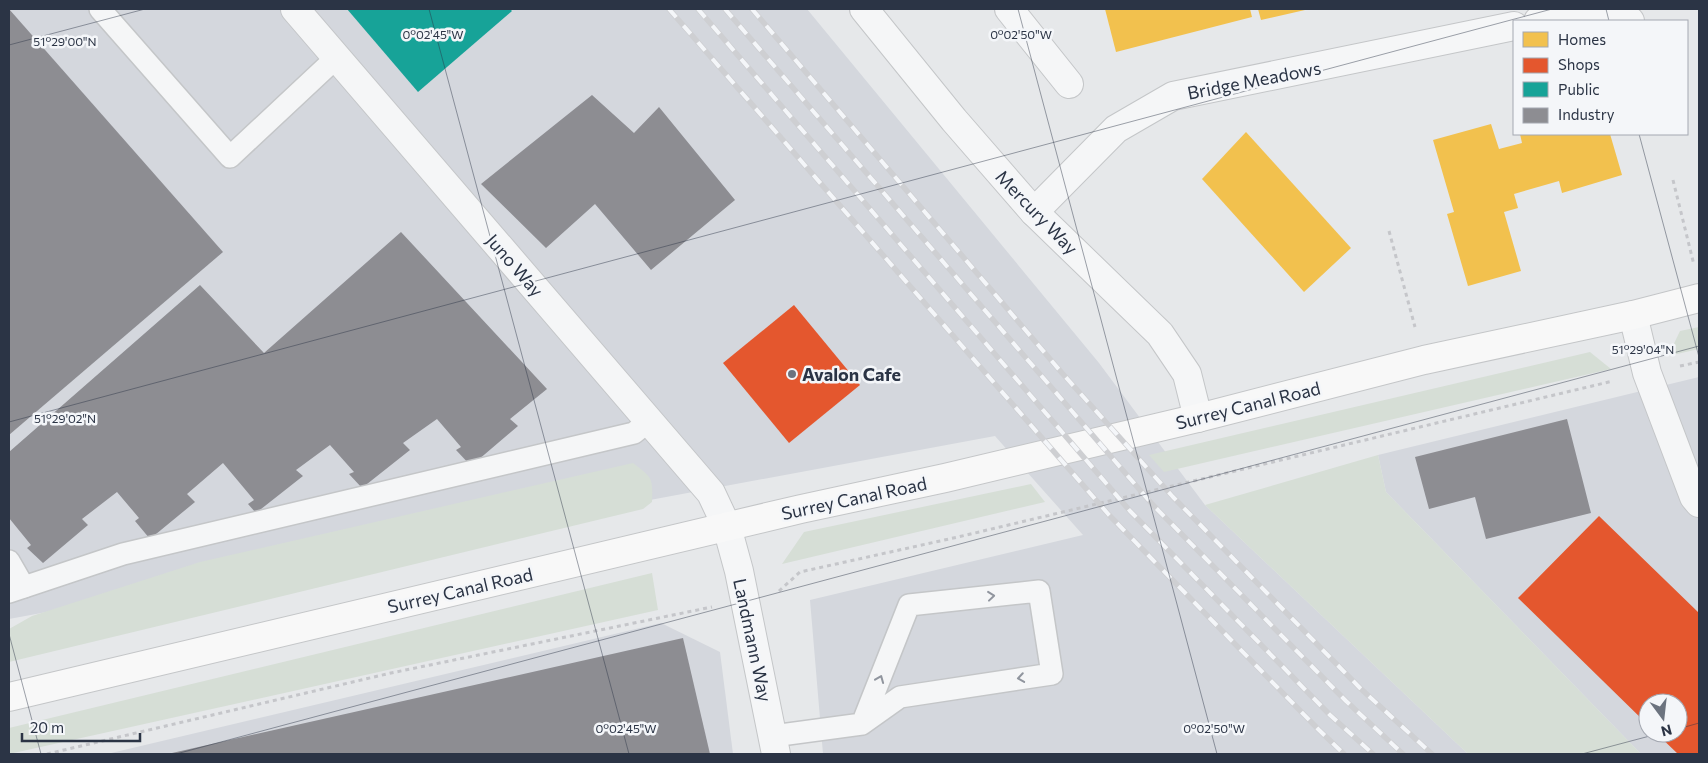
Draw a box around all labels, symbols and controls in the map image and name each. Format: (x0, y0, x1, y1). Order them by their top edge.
legend (1513, 20, 1688, 135)
text: 0°02'45"W (402, 27, 464, 41)
text: 0°02'50"W (990, 27, 1052, 41)
text: Homes (1558, 30, 1606, 48)
text: 51°29'00"N (33, 34, 97, 48)
text: Shops (1558, 55, 1600, 73)
street label: Bridge Meadows (1185, 56, 1323, 104)
text: Public (1558, 80, 1600, 98)
text: Industry (1558, 105, 1615, 123)
street label: Mercury Way (991, 165, 1083, 259)
street label: Juno Way (482, 229, 548, 301)
text: 51°29'04"N (1612, 342, 1674, 356)
place label: Avalon Cafe (802, 363, 901, 385)
marker: Avalon Cafe (786, 368, 798, 380)
street label: Surrey Canal Road (1173, 376, 1323, 434)
text: 51°29'02"N (34, 411, 96, 425)
street label: Surrey Canal Road (779, 472, 929, 524)
street label: Surrey Canal Road (385, 563, 535, 617)
street label: Landmann Way (729, 576, 777, 704)
one-way arrow (988, 591, 996, 602)
one-way arrow (1017, 673, 1025, 683)
one-way arrow (873, 675, 884, 684)
north arrow (1638, 693, 1688, 743)
scale bar (22, 710, 140, 742)
text: 20 m (30, 718, 64, 736)
text: 0°02'45"W (595, 721, 657, 735)
text: 0°02'50"W (1183, 721, 1245, 735)
text: N (1659, 721, 1674, 741)

